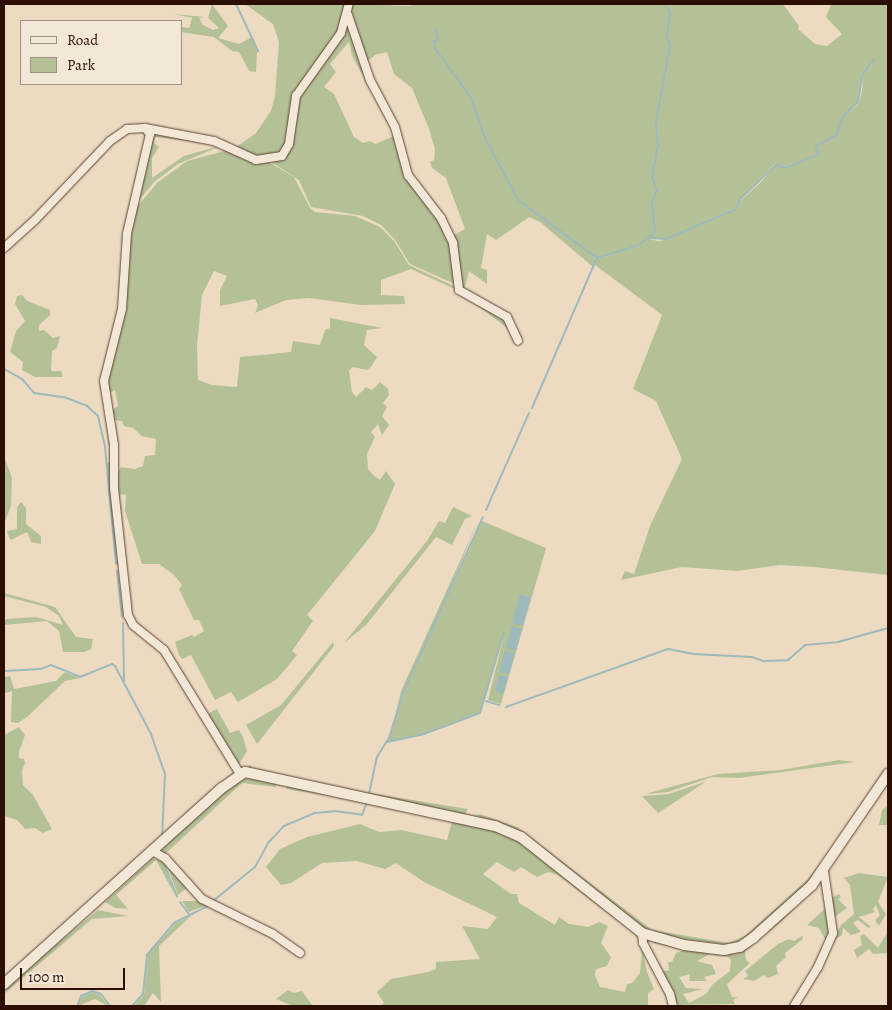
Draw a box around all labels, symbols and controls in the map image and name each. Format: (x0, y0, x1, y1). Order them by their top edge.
legend (20, 20, 182, 85)
text: Road (67, 30, 98, 50)
text: Park (67, 55, 95, 75)
scale bar (22, 958, 128, 990)
text: 100 m (28, 967, 65, 987)

